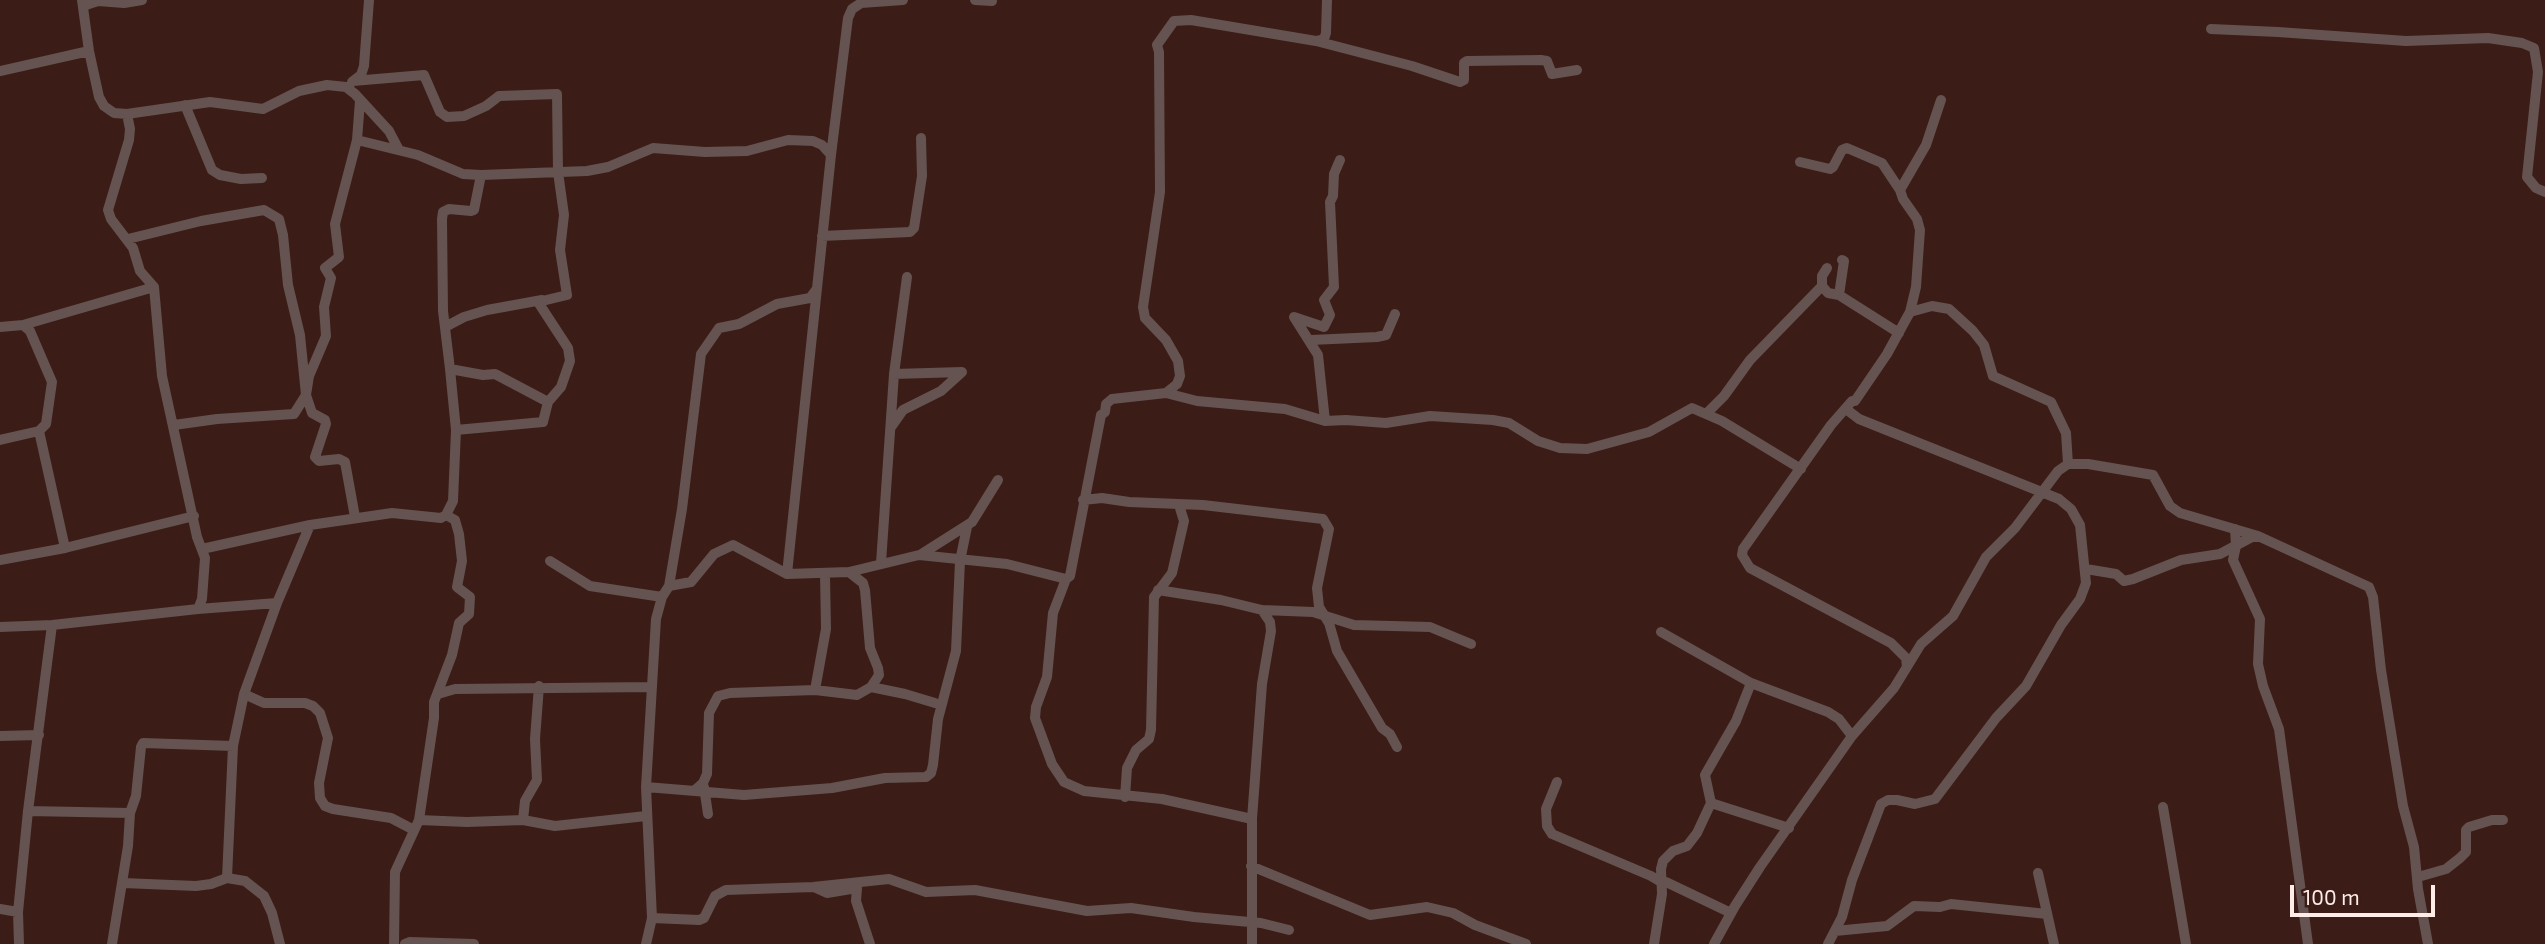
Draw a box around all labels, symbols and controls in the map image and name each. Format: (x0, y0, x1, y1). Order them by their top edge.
scale bar (2293, 870, 2438, 914)
text: 100 m (2303, 884, 2360, 909)

